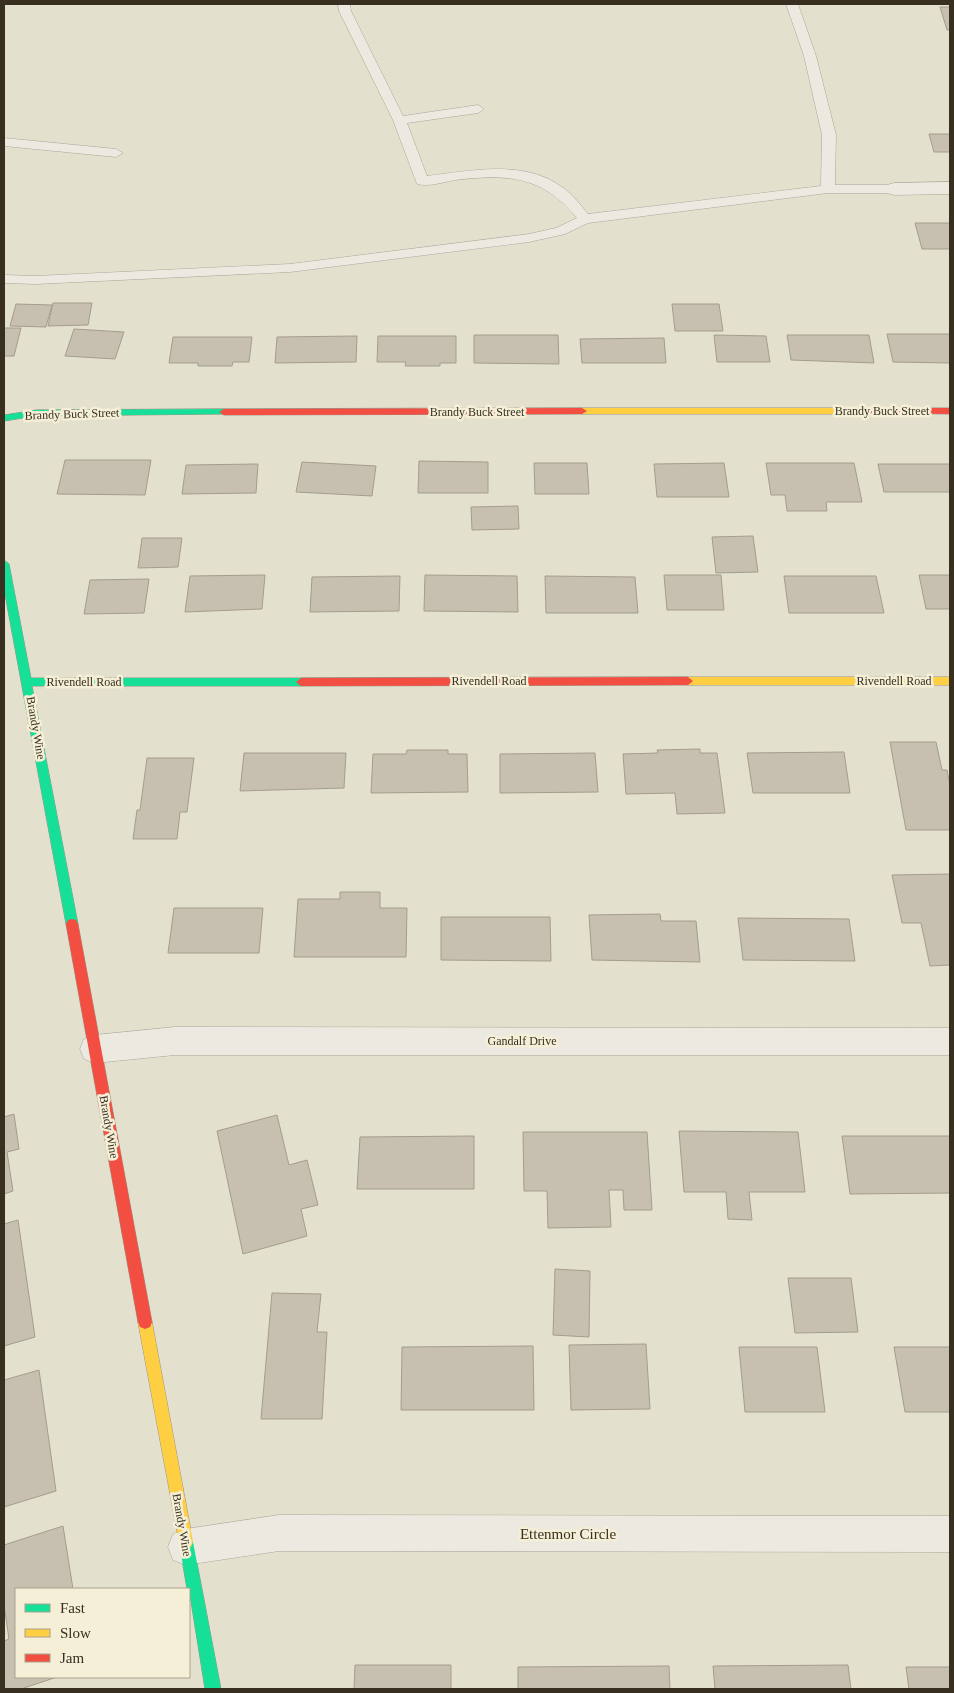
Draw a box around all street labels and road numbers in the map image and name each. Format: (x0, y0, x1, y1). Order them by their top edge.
street label: Brandy Buck Street (835, 404, 930, 418)
street label: Brandy Buck Street (24, 405, 120, 423)
street label: Brandy Buck Street (430, 405, 525, 419)
street label: Rivendell Road (452, 674, 527, 688)
street label: Rivendell Road (857, 674, 932, 688)
street label: Rivendell Road (47, 675, 122, 689)
street label: Brandy Wine (24, 695, 48, 761)
street label: Gandalf Drive (488, 1034, 556, 1048)
street label: Brandy Wine (97, 1094, 121, 1160)
street label: Brandy Wine (170, 1492, 194, 1558)
street label: Ettenmor Circle (520, 1526, 616, 1542)

